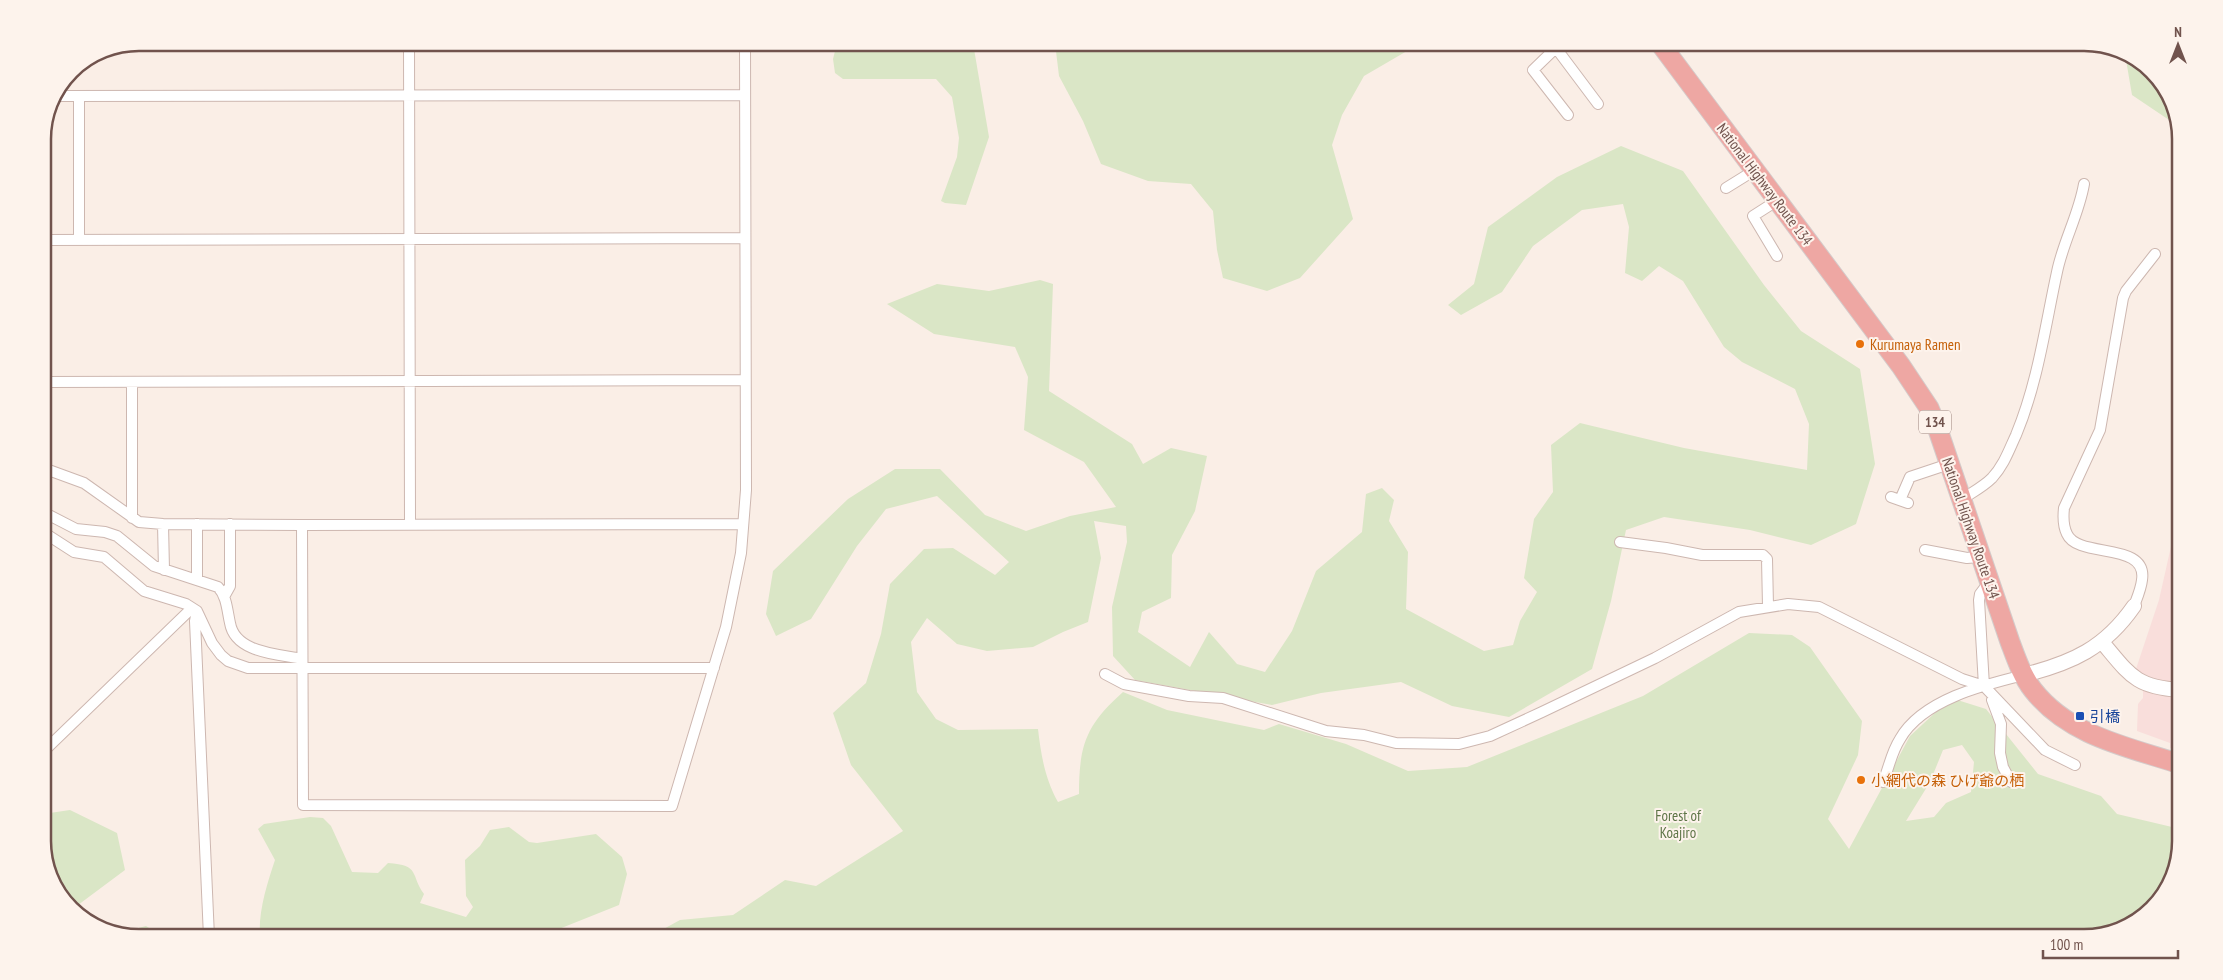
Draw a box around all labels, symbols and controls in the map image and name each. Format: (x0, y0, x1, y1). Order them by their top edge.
north arrow (2153, 20, 2203, 70)
text: N (2174, 23, 2182, 41)
street label: National Highway Route 134 (1713, 119, 1817, 249)
place label: Kurumaya Ramen (1870, 335, 1961, 354)
marker: Kurumaya Ramen (1854, 338, 1866, 350)
road number: 134 (1919, 411, 1951, 434)
street label: National Highway Route 134 (1938, 455, 2004, 601)
place label: 引橋 (2090, 707, 2120, 726)
marker: 引橋 (2074, 710, 2086, 722)
place label: 小網代の森 ひげ爺の栖 (1871, 771, 2024, 790)
marker: 小網代の森 ひげ爺の栖 (1855, 774, 1867, 786)
park label: Forest of Koajiro (1655, 806, 1702, 842)
scale bar (2043, 928, 2178, 960)
text: 100 m (2050, 935, 2083, 954)

